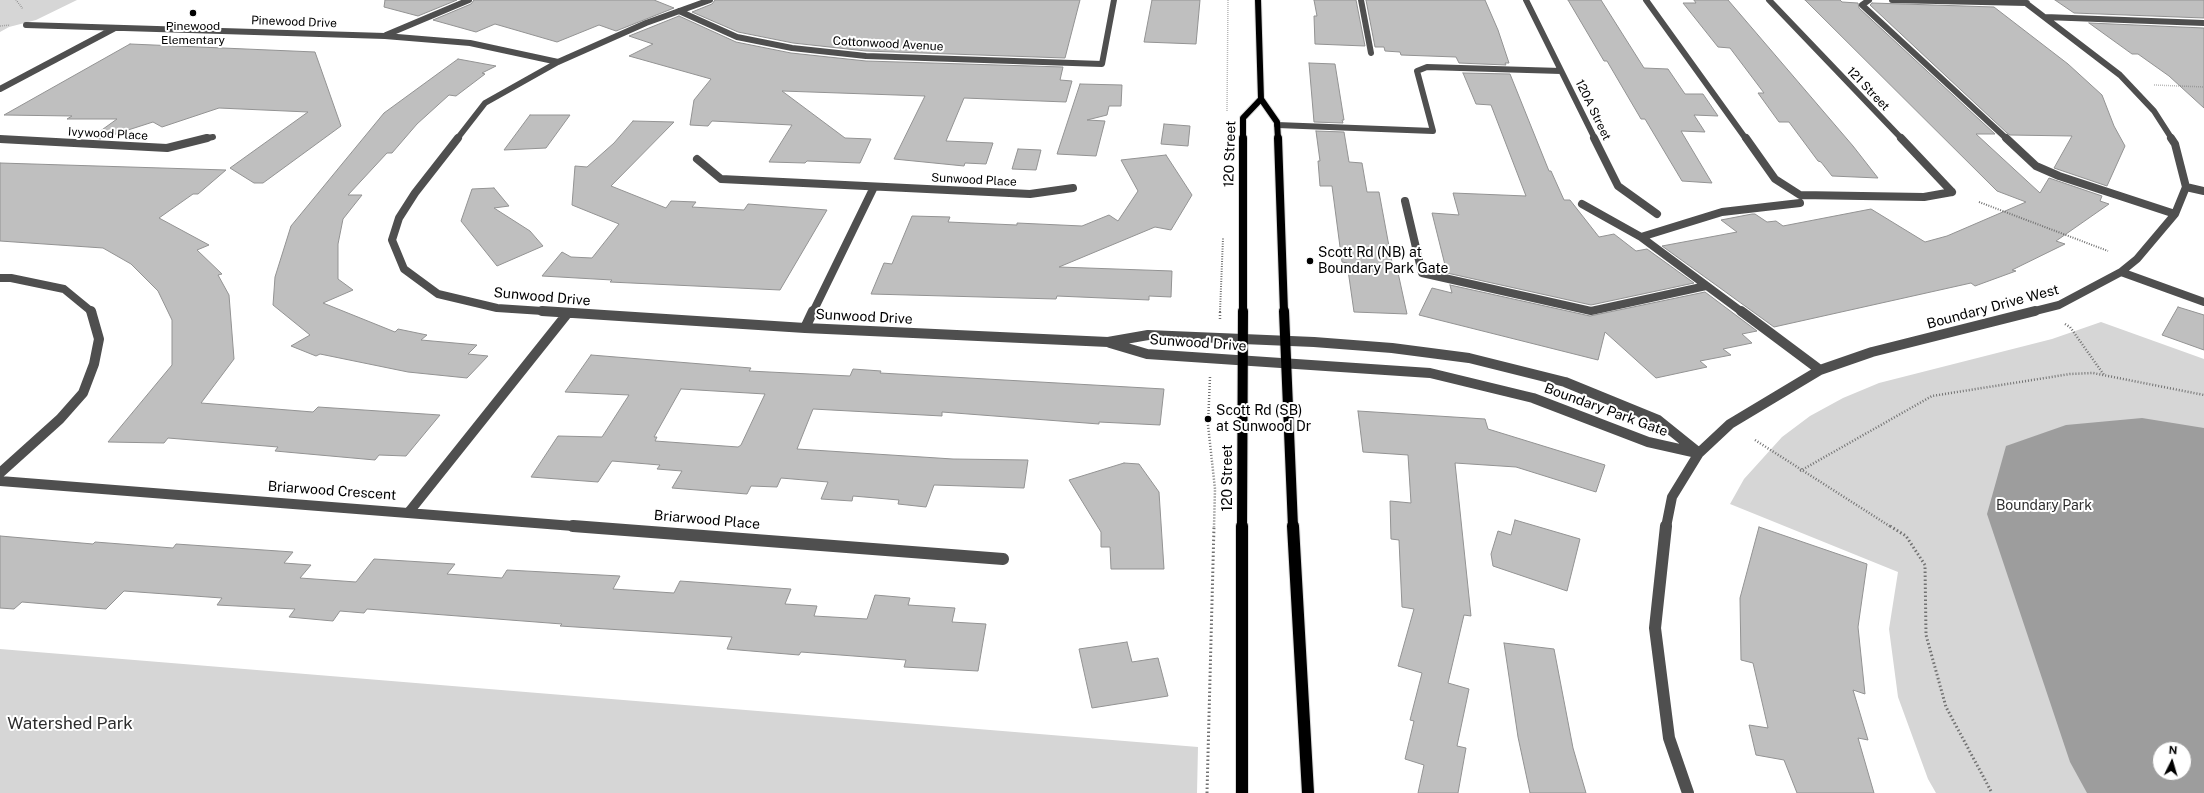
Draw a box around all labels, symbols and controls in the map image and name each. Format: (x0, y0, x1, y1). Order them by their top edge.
marker: Pinewood Elementary (188, 8, 198, 18)
street label: Pinewood Drive (251, 13, 337, 31)
place label: Pinewood Elementary (161, 19, 225, 47)
street label: Cottonwood Avenue (832, 34, 944, 54)
street label: 121 Street (1844, 64, 1892, 114)
street label: 120A Street (1572, 77, 1614, 143)
street label: 120 Street (1220, 120, 1240, 188)
street label: Ivywood Place (68, 125, 148, 143)
street label: Sunwood Place (931, 171, 1017, 189)
place label: Scott Rd (NB) at Boundary Park Gate (1318, 245, 1448, 278)
marker: Scott Rd (NB) at Boundary Park Gate (1305, 256, 1315, 266)
street label: Boundary Drive West (1925, 281, 2061, 333)
street label: Sunwood Drive (493, 284, 591, 310)
street label: Sunwood Drive (815, 306, 913, 328)
street label: Sunwood Drive (1149, 331, 1247, 355)
street label: Boundary Park Gate (1542, 380, 1670, 440)
place label: Scott Rd (SB) at Sunwood Dr (1216, 403, 1311, 436)
marker: Scott Rd (SB) at Sunwood Dr (1203, 414, 1213, 424)
street label: 120 Street (1220, 445, 1236, 511)
street label: Briarwood Crescent (267, 478, 397, 504)
park label: Boundary Park (1996, 498, 2092, 514)
street label: Briarwood Place (653, 507, 761, 533)
park label: Watershed Park (7, 714, 133, 734)
north arrow (2152, 741, 2192, 781)
text: N (2168, 744, 2178, 756)

